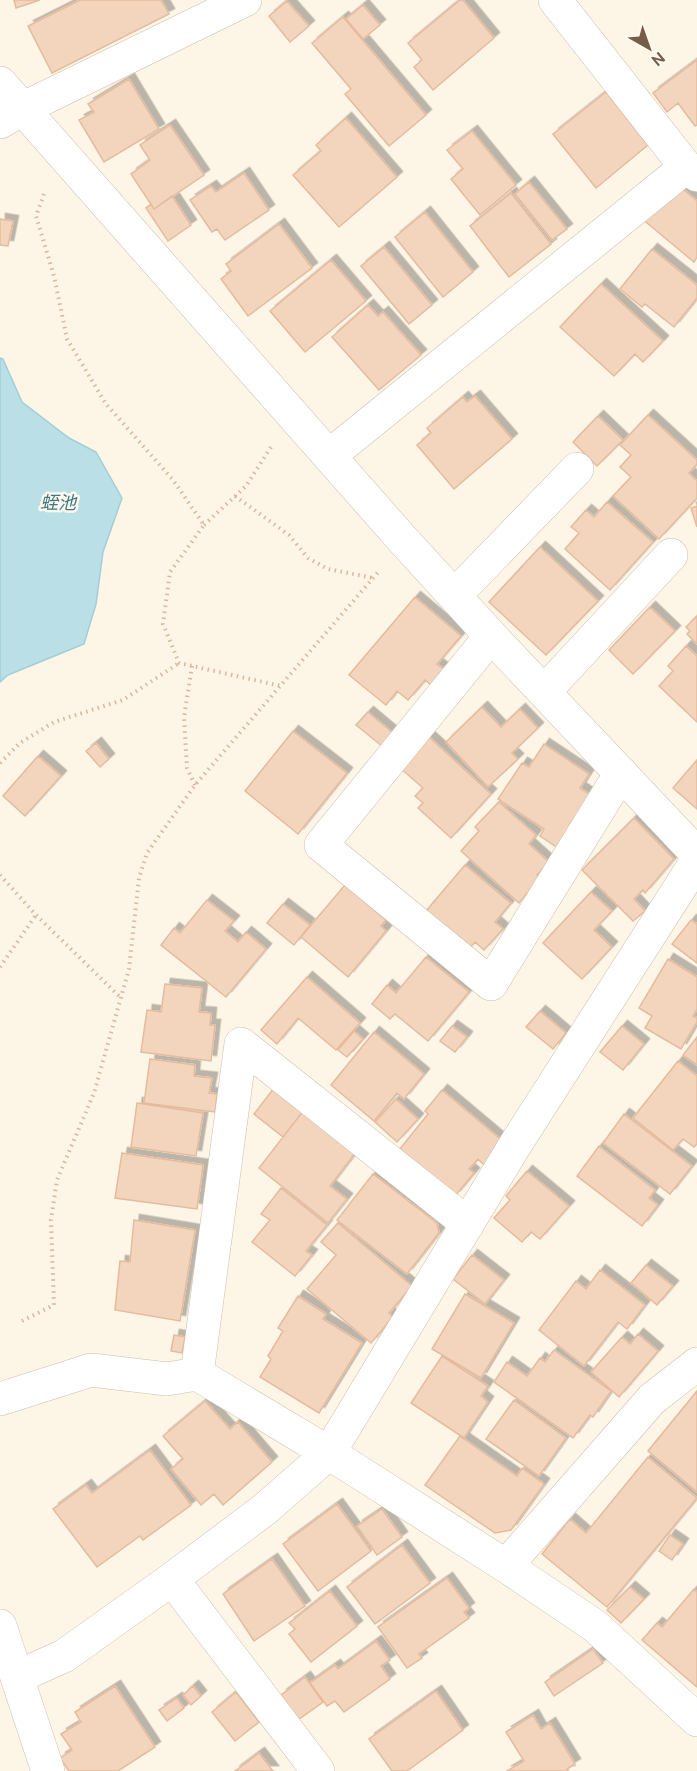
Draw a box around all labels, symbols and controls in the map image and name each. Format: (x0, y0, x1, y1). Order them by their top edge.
north arrow (619, 18, 679, 78)
text: N (648, 49, 669, 70)
water label: 蛭池 (40, 492, 78, 512)

